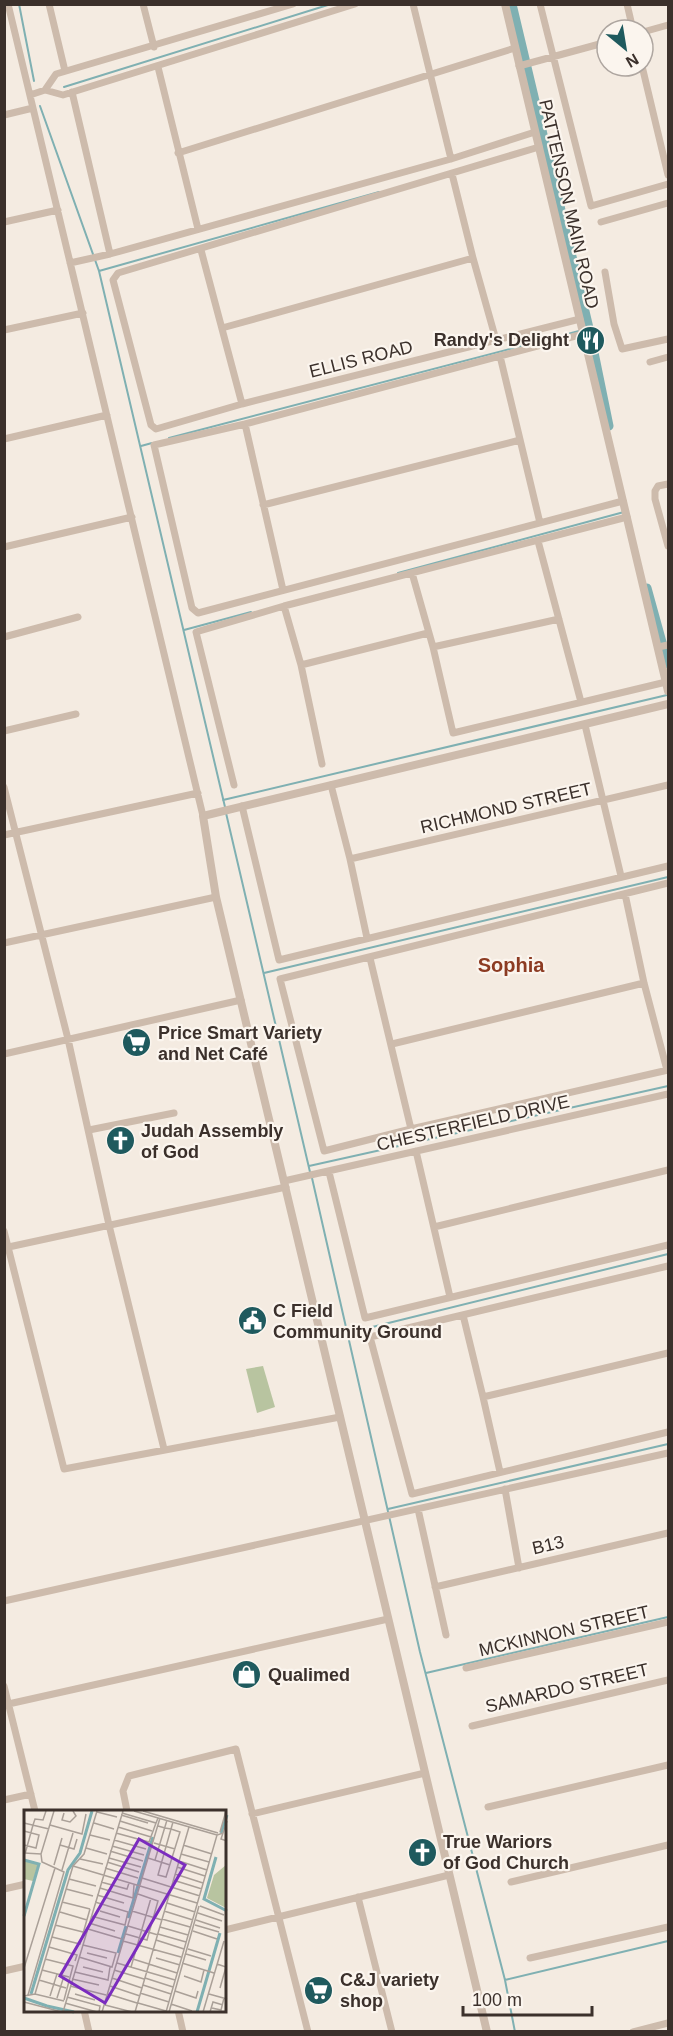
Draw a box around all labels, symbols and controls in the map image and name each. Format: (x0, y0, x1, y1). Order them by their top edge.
north arrow (595, 18, 655, 78)
text: N (623, 50, 642, 71)
street label: PATTENSON MAIN ROAD (535, 97, 603, 311)
restaurant icon: Randy's Delight (574, 324, 606, 356)
place label: Randy's Delight (434, 330, 569, 350)
street label: ELLIS ROAD (307, 336, 415, 382)
street label: RICHMOND STREET (418, 779, 594, 837)
district label: Sophia (478, 954, 545, 976)
place label: Price Smart Variety and Net Café (158, 1023, 322, 1064)
supermarket icon: Price Smart Variety and Net Café (121, 1027, 153, 1059)
street label: CHESTERFIELD DRIVE (375, 1091, 571, 1155)
place label: Judah Assembly of God (141, 1121, 283, 1162)
church icon: Judah Assembly of God (104, 1125, 136, 1157)
place label: C Field Community Ground (273, 1301, 442, 1342)
public building icon: C Field Community Ground (236, 1305, 268, 1337)
street label: B13 (530, 1532, 566, 1558)
street label: MCKINNON STREET (477, 1602, 651, 1660)
shop icon: Qualimed (231, 1659, 263, 1691)
street label: SAMARDO STREET (483, 1659, 651, 1717)
place label: Qualimed (268, 1665, 350, 1685)
inset map (24, 1810, 226, 2012)
place label: True Wariors of God Church (443, 1832, 569, 1873)
church icon: True Wariors of God Church (406, 1836, 438, 1868)
place label: C&J variety shop (340, 1970, 439, 2011)
supermarket icon: C&J variety shop (303, 1974, 335, 2006)
scale bar (463, 1979, 592, 2017)
text: 100 m (472, 1990, 522, 2010)

